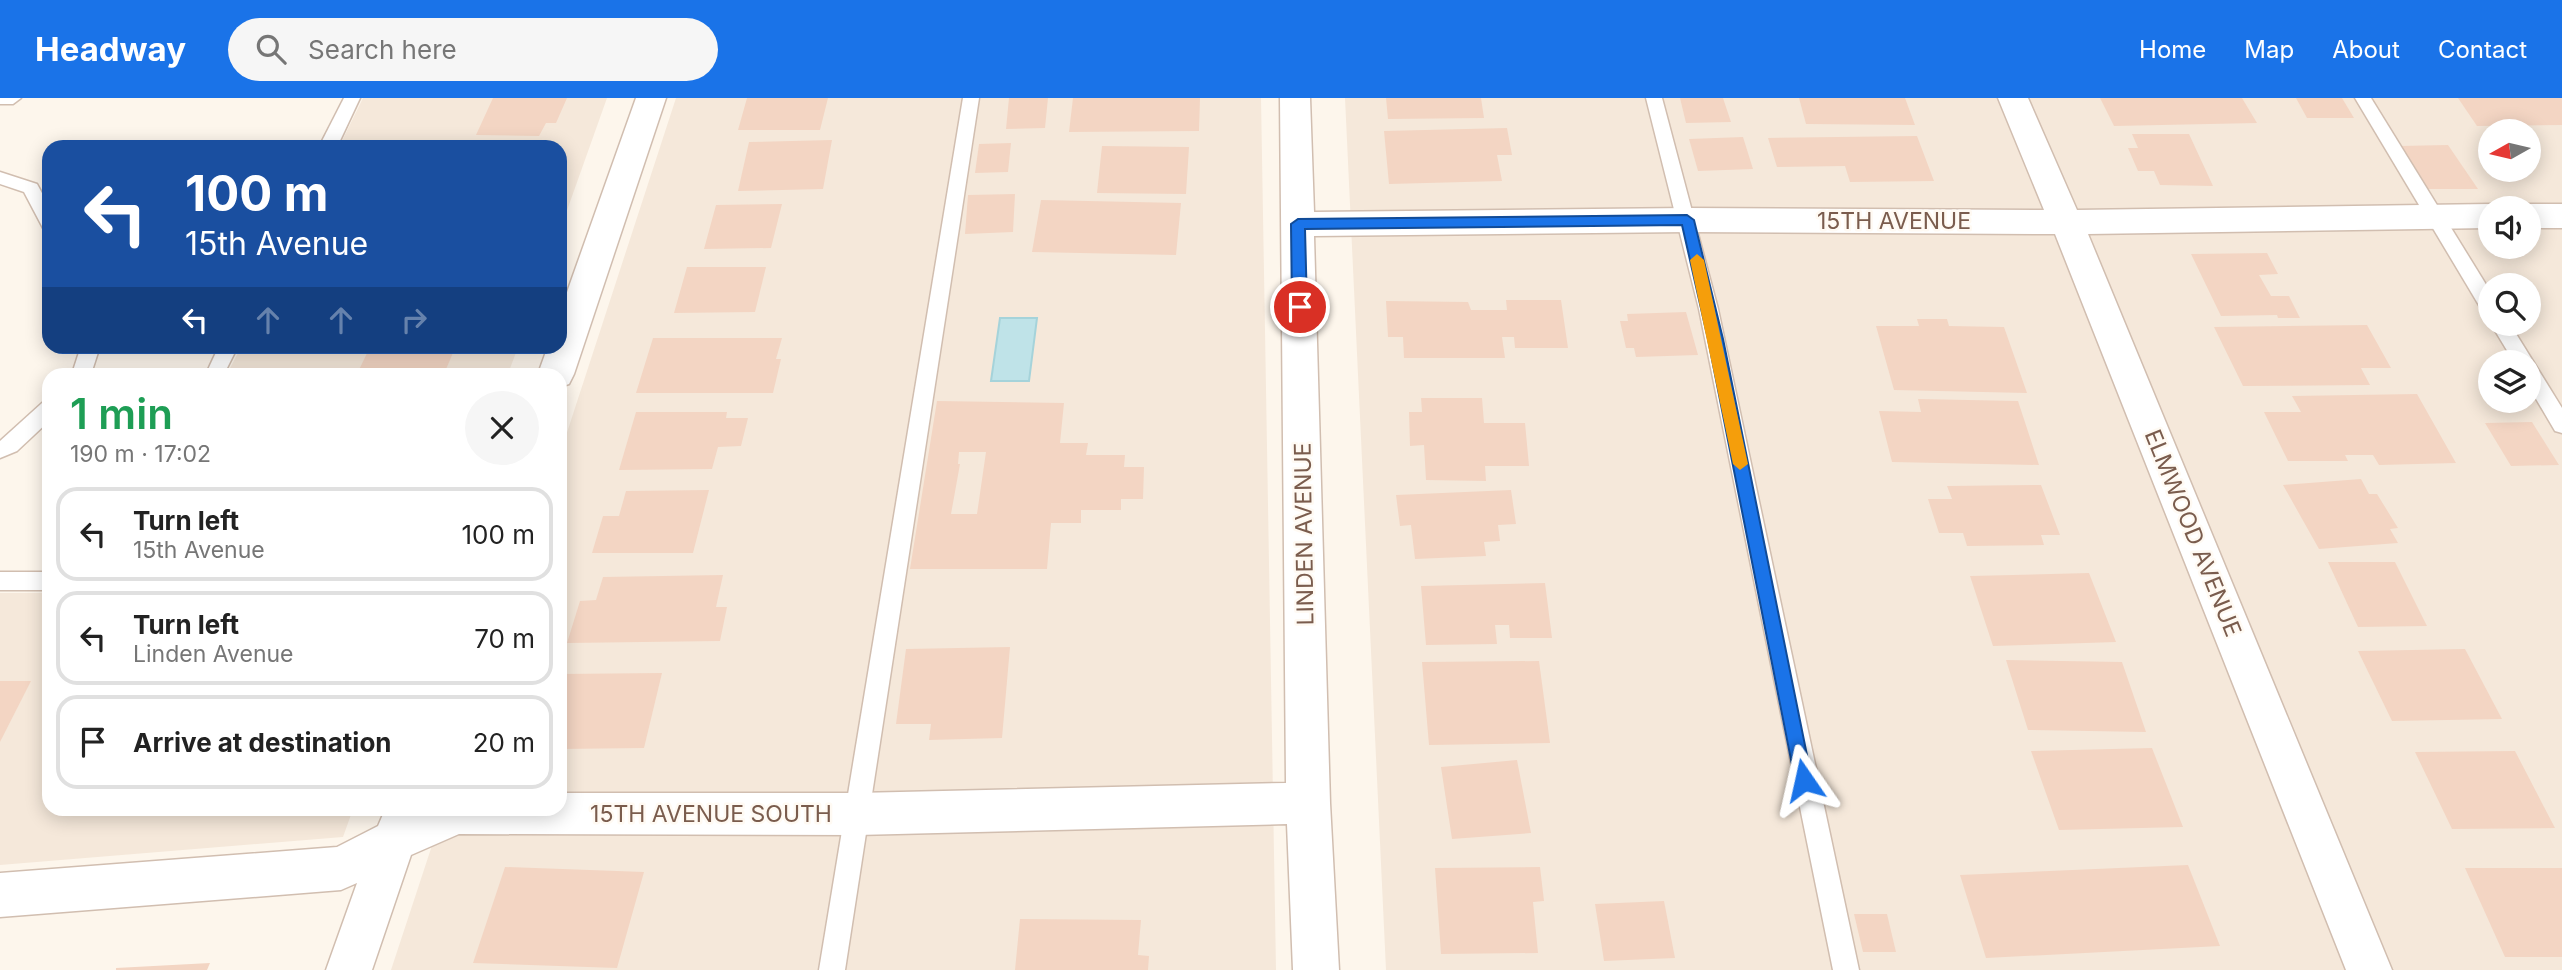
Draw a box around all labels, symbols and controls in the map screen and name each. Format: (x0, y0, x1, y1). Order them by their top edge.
search box (228, 18, 718, 81)
text: Headway (35, 29, 186, 69)
icon: search (252, 30, 290, 68)
text: Search here (308, 34, 457, 65)
text: Home (2139, 35, 2206, 64)
text: Map (2244, 35, 2294, 64)
text: About (2332, 35, 2400, 64)
text: Contact (2438, 35, 2527, 64)
north arrow (2478, 119, 2541, 182)
map controls (2478, 119, 2541, 413)
text: 100 m (185, 164, 329, 223)
icon: left (70, 168, 161, 259)
button: sound (2478, 196, 2541, 259)
street label: 15TH AVENUE (1817, 207, 1971, 235)
text: 15th Avenue (185, 224, 368, 263)
button: search (2478, 273, 2541, 336)
pin (1270, 277, 1330, 337)
icon: arrive (1281, 288, 1319, 326)
icon: left (176, 301, 214, 339)
icon: ahead (249, 301, 287, 339)
icon: ahead (322, 301, 360, 339)
icon: right (395, 301, 433, 339)
button: layers (2478, 350, 2541, 413)
text: 1 min (70, 388, 173, 439)
button: close (465, 391, 539, 465)
street label: ELMWOOD AVENUE (2139, 425, 2247, 641)
text: 190 m · 17:02 (70, 440, 211, 468)
street label: LINDEN AVENUE (1288, 442, 1320, 626)
text: Turn left (133, 505, 239, 536)
icon: left (74, 515, 112, 553)
text: 100 m (462, 519, 535, 550)
text: 15th Avenue (133, 536, 265, 564)
text: Turn left (133, 609, 239, 640)
icon: left (74, 619, 112, 657)
text: 70 m (474, 623, 535, 654)
text: Linden Avenue (133, 640, 294, 668)
icon: arrive (74, 723, 112, 761)
text: Arrive at destination (133, 727, 392, 758)
text: 20 m (473, 727, 535, 758)
position arrow (1767, 743, 1841, 817)
street label: 15TH AVENUE SOUTH (590, 800, 832, 828)

